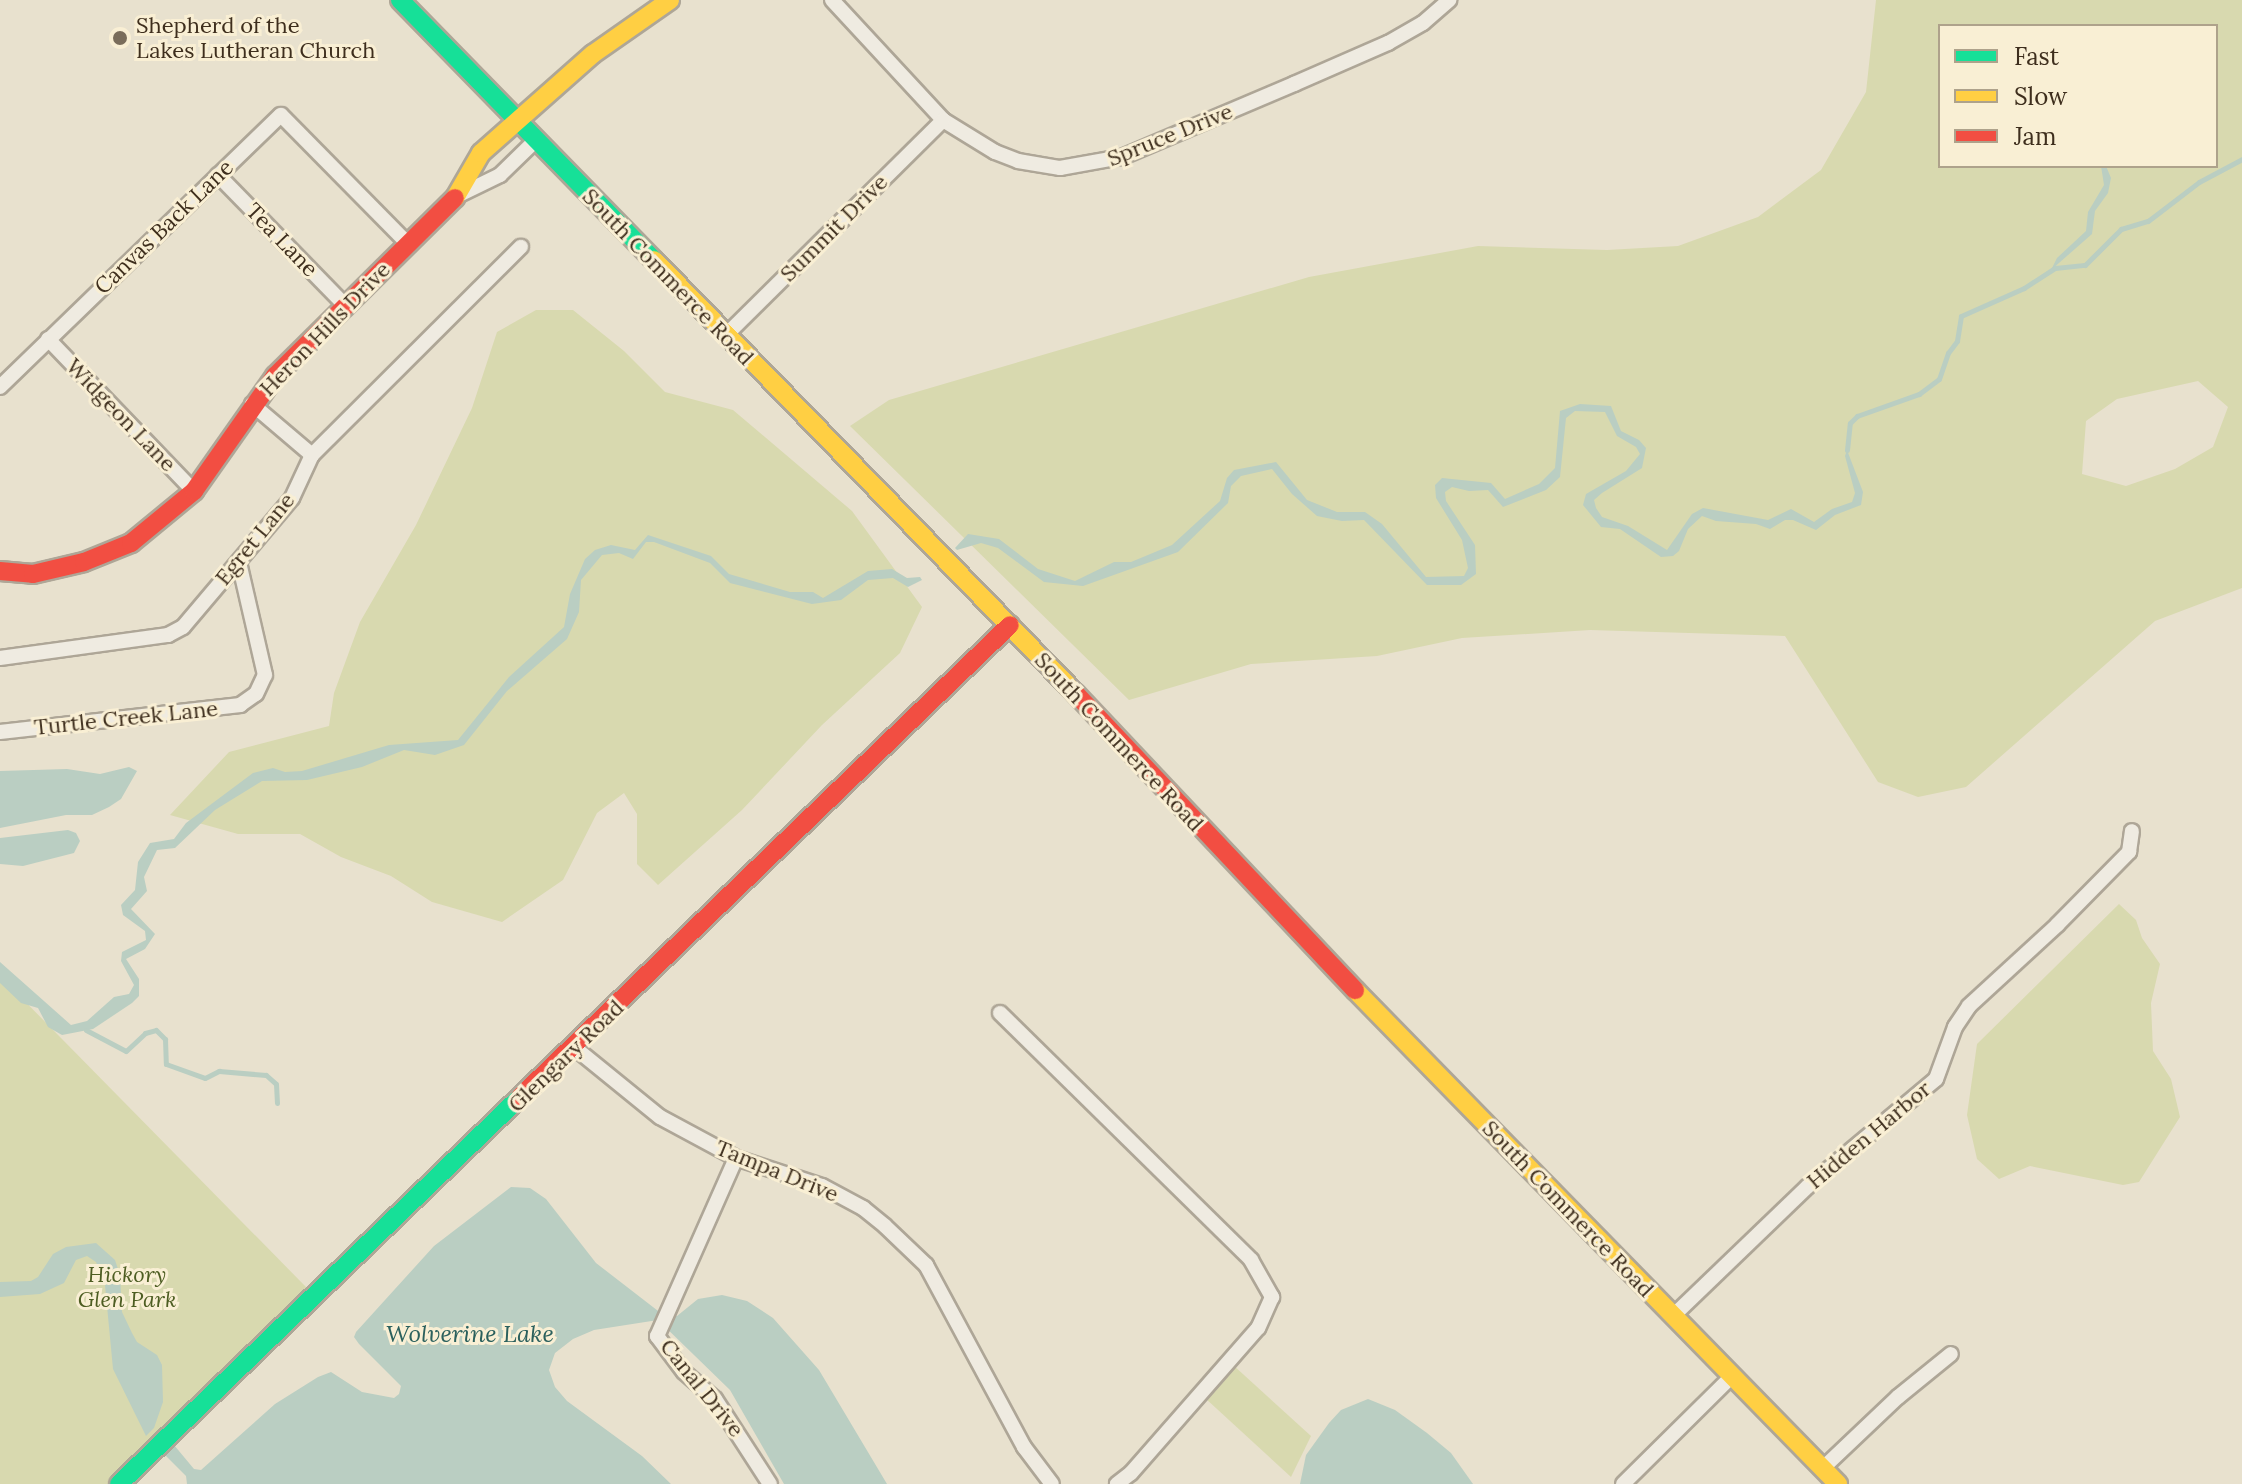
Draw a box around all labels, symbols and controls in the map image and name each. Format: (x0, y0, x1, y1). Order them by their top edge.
place label: Shepherd of the Lakes Lutheran Church (136, 12, 375, 64)
legend (1938, 24, 2218, 168)
marker: Shepherd of the Lakes Lutheran Church (111, 29, 129, 47)
text: Fast (2014, 41, 2059, 72)
text: Slow (2014, 81, 2067, 112)
street label: Spruce Drive (1104, 98, 1236, 172)
text: Jam (2014, 121, 2056, 152)
street label: Canvas Back Lane (89, 154, 239, 300)
street label: Summit Drive (775, 169, 893, 287)
street label: South Commerce Road (577, 183, 759, 371)
street label: Tea Lane (241, 198, 323, 282)
street label: Heron Hills Drive (254, 256, 396, 402)
street label: Widgeon Lane (61, 353, 181, 477)
street label: Egret Lane (210, 488, 300, 590)
street label: South Commerce Road (1029, 647, 1209, 837)
street label: Turtle Creek Lane (33, 695, 219, 741)
street label: Glengary Road (503, 994, 629, 1118)
street label: Hidden Harbor (1802, 1076, 1936, 1194)
street label: South Commerce Road (1477, 1115, 1659, 1303)
street label: Tampa Drive (712, 1134, 842, 1208)
park label: Hickory Glen Park (78, 1261, 176, 1312)
water label: Wolverine Lake (386, 1320, 554, 1348)
street label: Canal Drive (655, 1334, 749, 1442)

